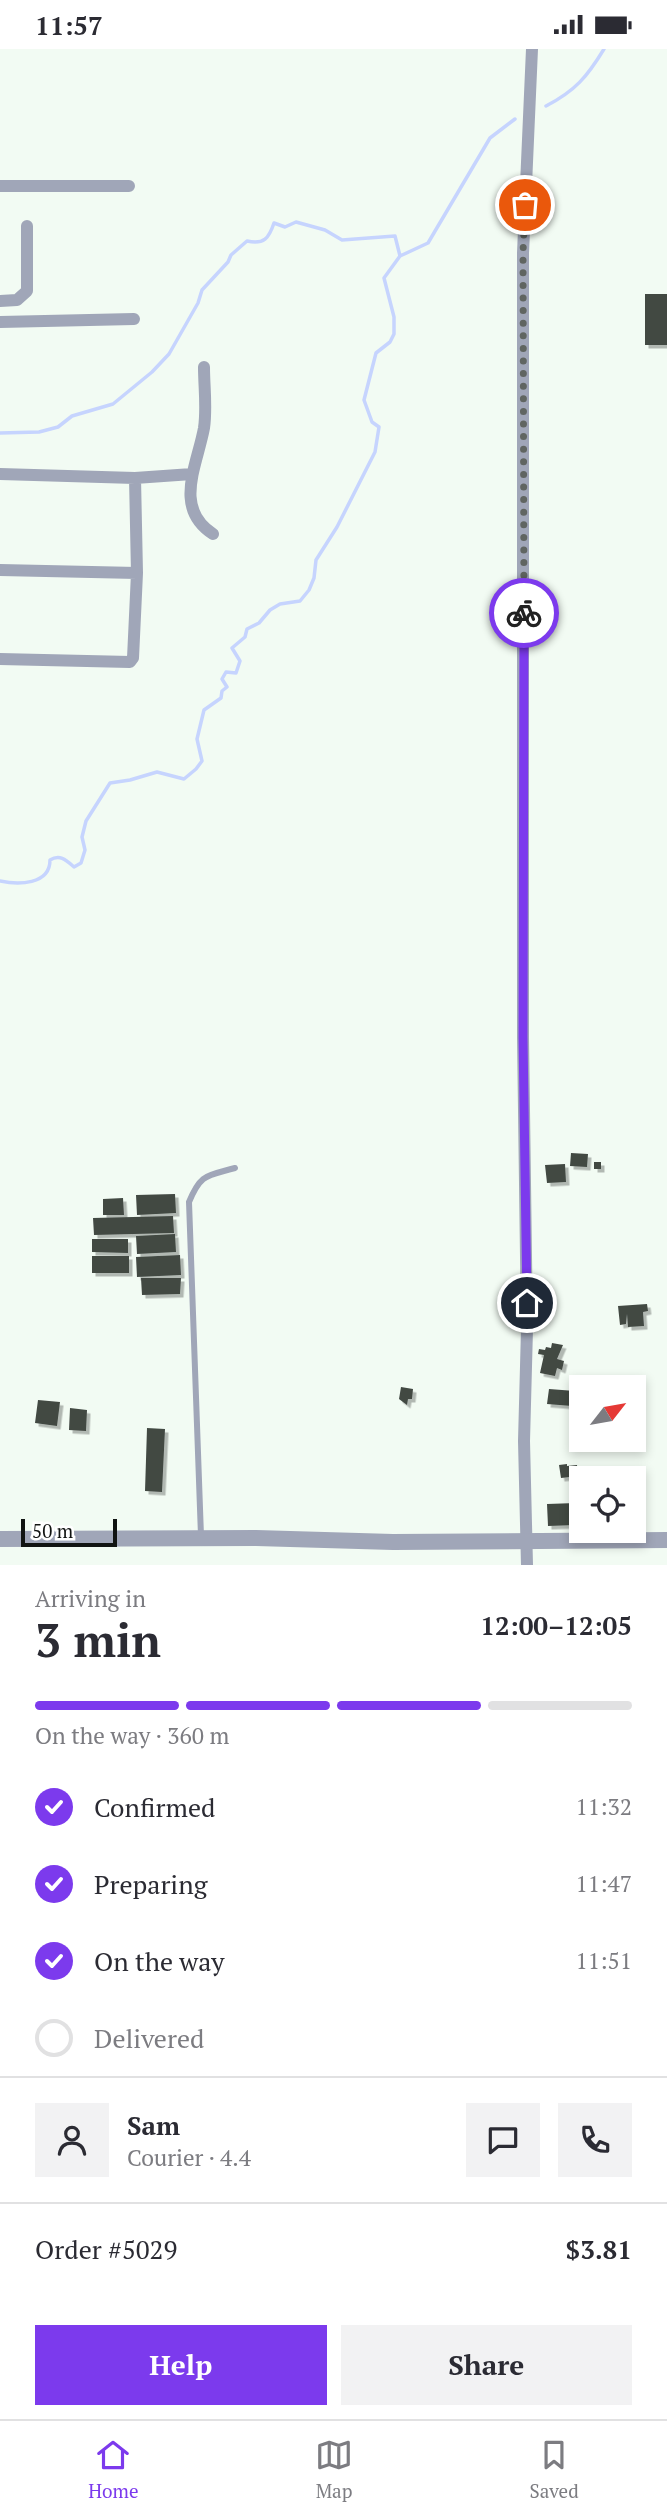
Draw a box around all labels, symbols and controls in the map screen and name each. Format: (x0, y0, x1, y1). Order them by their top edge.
text: 11:57 (35, 8, 103, 42)
pin (495, 175, 555, 235)
icon: bag (506, 186, 544, 224)
courier (489, 578, 559, 648)
icon: bike (505, 594, 543, 632)
pin (497, 1273, 557, 1333)
icon: home (508, 1284, 546, 1322)
north arrow (569, 1375, 646, 1453)
map controls (569, 1375, 646, 1543)
button: locate (569, 1466, 646, 1543)
scale bar (21, 1516, 117, 1548)
text: 50 m (32, 1518, 73, 1543)
text: Arriving in (35, 1583, 146, 1614)
text: 12:00–12:05 (480, 1608, 632, 1642)
text: 3 min (35, 1609, 161, 1670)
text: On the way · 360 m (35, 1720, 229, 1751)
icon: check (35, 1788, 73, 1826)
text: Confirmed (94, 1790, 215, 1824)
text: 11:32 (575, 1791, 632, 1822)
icon: check (35, 1865, 73, 1903)
text: Preparing (94, 1867, 207, 1901)
text: 11:47 (575, 1868, 632, 1899)
icon: check (35, 1942, 73, 1980)
text: On the way (94, 1944, 225, 1978)
text: 11:51 (575, 1945, 632, 1976)
text: Delivered (94, 2021, 204, 2055)
button: person (35, 2103, 109, 2177)
button: chat (466, 2103, 540, 2177)
button: phone (558, 2103, 632, 2177)
text: Sam (127, 2108, 180, 2142)
text: Courier · 4.4 (127, 2142, 251, 2173)
text: Order #5029 (35, 2232, 177, 2266)
text: $3.81 (566, 2232, 632, 2266)
button: Help (35, 2325, 327, 2405)
button: Share (341, 2325, 632, 2405)
tab: Home (88, 2436, 139, 2503)
tab: Map (315, 2436, 353, 2503)
tab: Saved (530, 2436, 579, 2503)

